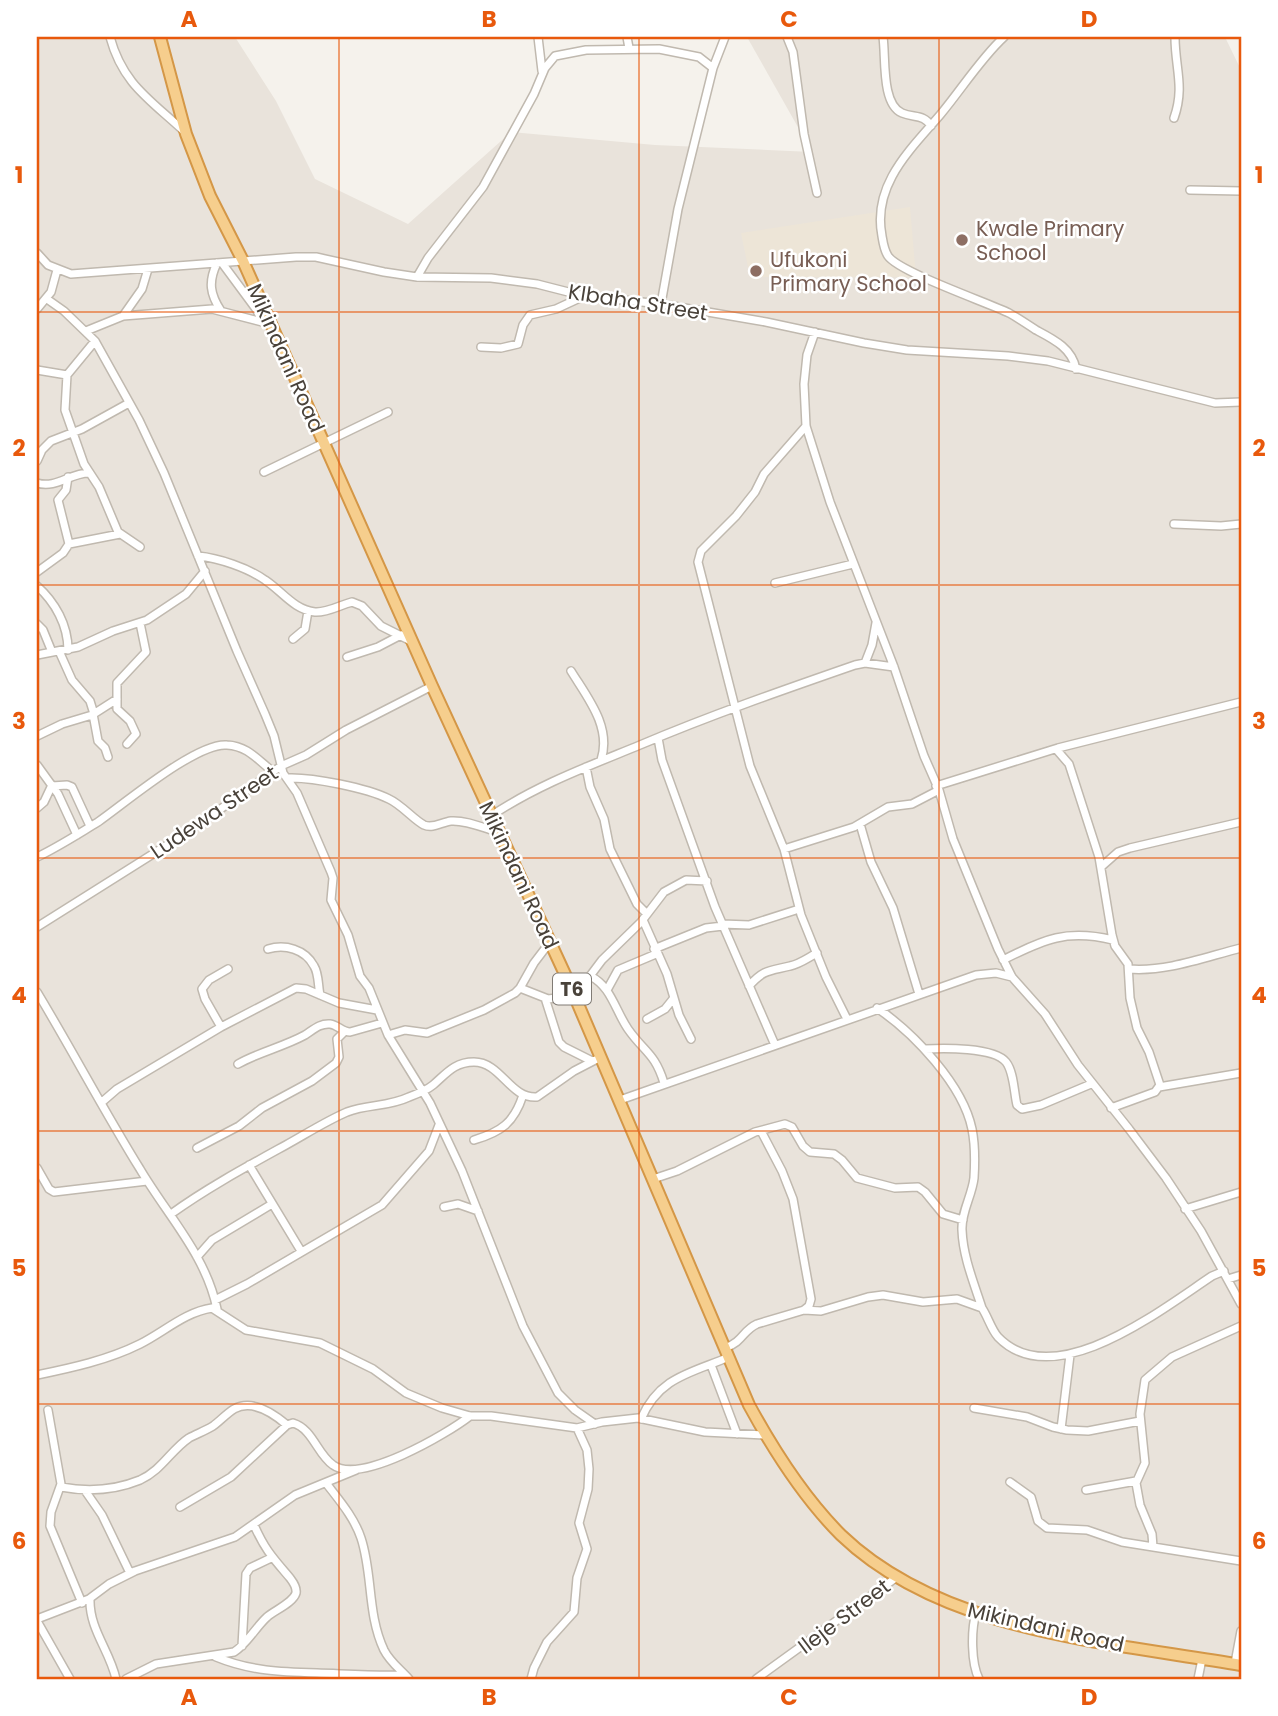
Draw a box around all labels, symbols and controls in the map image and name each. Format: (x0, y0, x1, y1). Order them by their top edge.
text: A (181, 3, 198, 35)
text: B (481, 3, 497, 35)
text: C (780, 3, 798, 35)
text: D (1081, 3, 1097, 35)
text: 1 (15, 159, 23, 191)
text: 1 (1255, 159, 1263, 191)
place label: Kwale Primary School (976, 214, 1125, 267)
marker: Kwale Primary School (954, 232, 970, 248)
place label: Ufukoni Primary School (770, 245, 927, 298)
marker: Ufukoni Primary School (748, 263, 764, 279)
street label: KIbaha Street (566, 277, 710, 327)
street label: Mikindani Road (240, 279, 332, 437)
text: 2 (12, 432, 26, 464)
text: 2 (1252, 432, 1266, 464)
text: 3 (12, 705, 26, 737)
text: 3 (1252, 705, 1266, 737)
street label: Ludewa Street (144, 759, 284, 865)
street label: Mikindani Road (472, 796, 566, 954)
road number: T6 (553, 973, 591, 1004)
text: 4 (11, 979, 27, 1011)
text: 4 (1251, 979, 1267, 1011)
text: 5 (12, 1252, 26, 1284)
text: 5 (1252, 1252, 1266, 1284)
text: 6 (12, 1525, 26, 1557)
text: 6 (1252, 1525, 1266, 1557)
street label: Ileje Street (792, 1572, 896, 1660)
street label: Mikindani Road (965, 1595, 1127, 1659)
text: A (181, 1681, 198, 1713)
text: B (481, 1681, 497, 1713)
text: C (780, 1681, 798, 1713)
text: D (1081, 1681, 1097, 1713)

